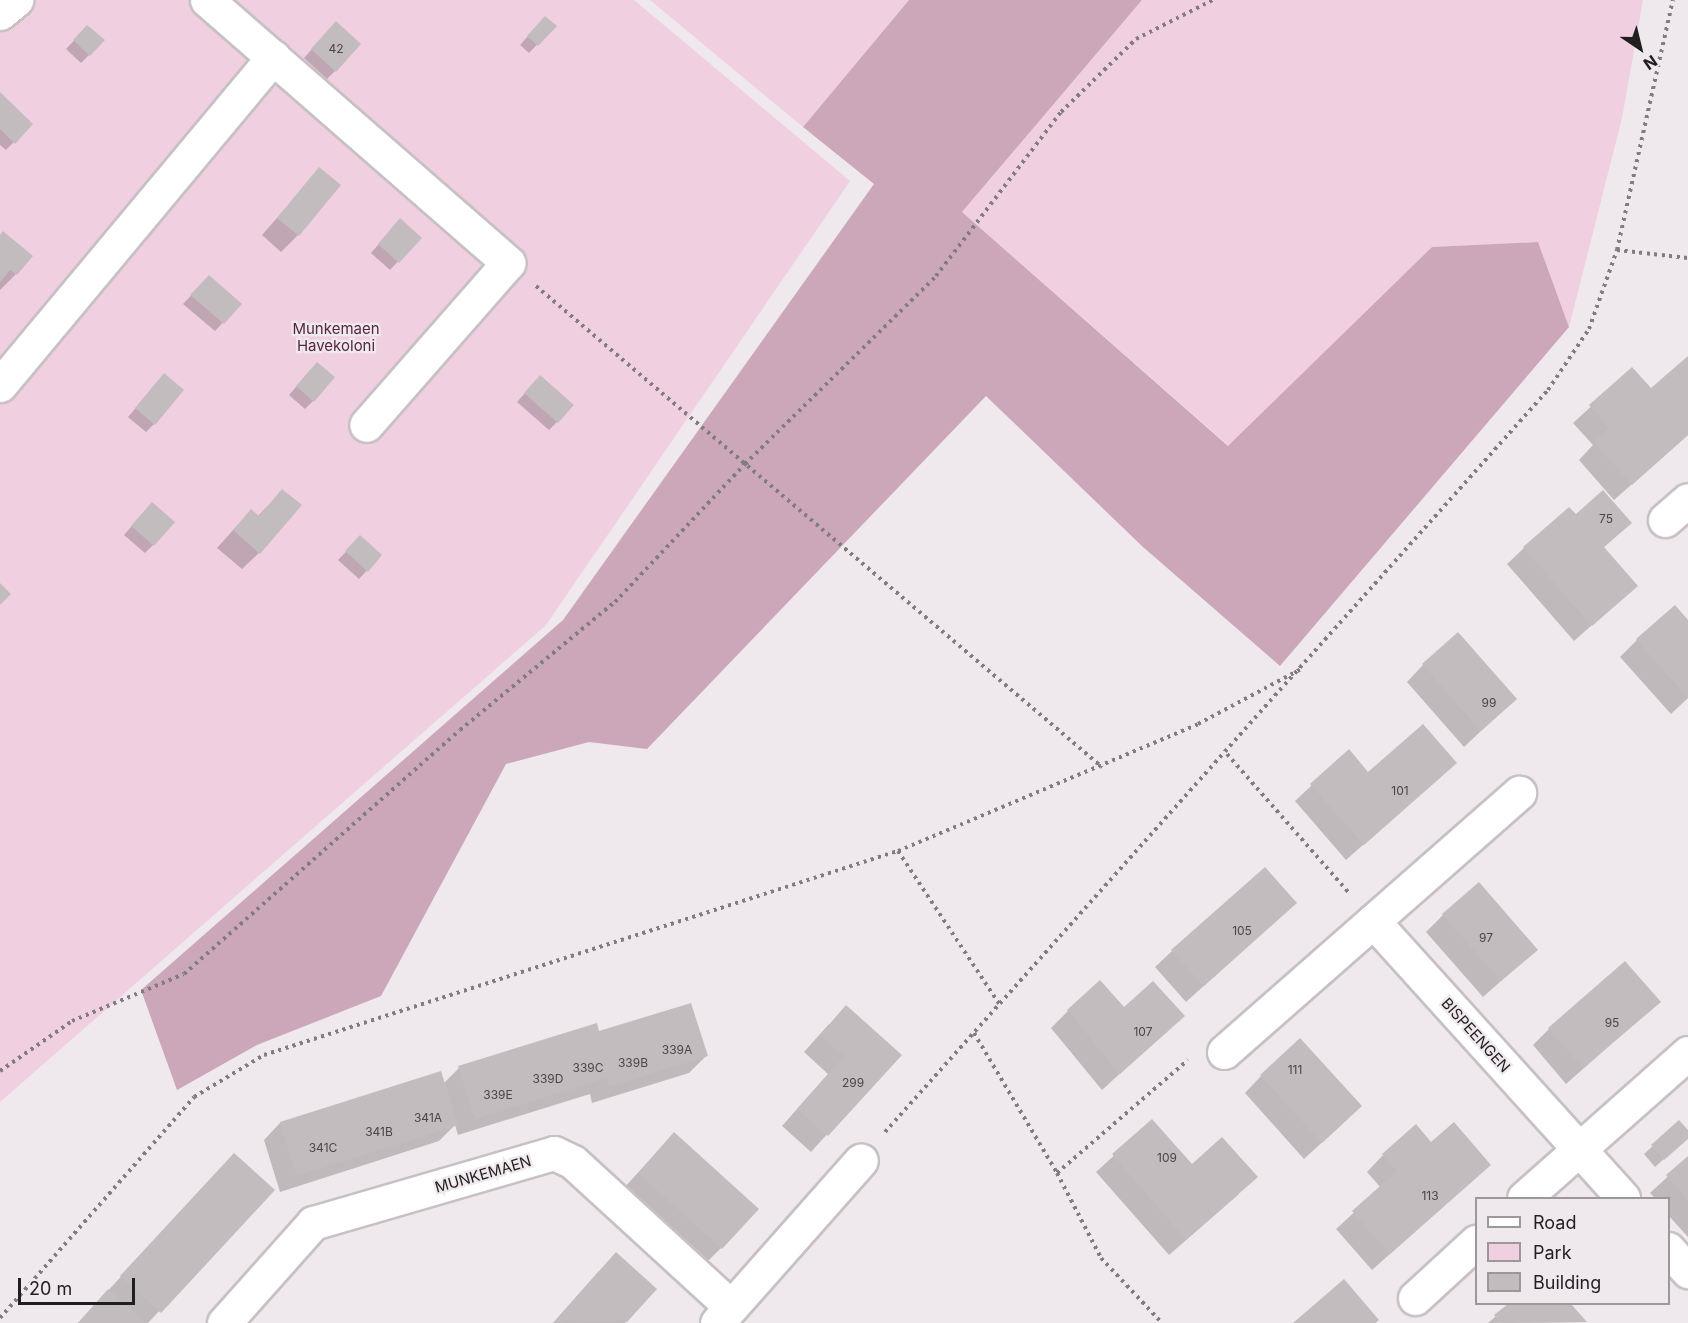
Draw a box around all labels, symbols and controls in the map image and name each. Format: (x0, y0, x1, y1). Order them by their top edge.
north arrow (1610, 18, 1670, 78)
house number: 42 (328, 42, 344, 56)
text: N (1640, 51, 1661, 74)
park label: Munkemaen Havekoloni (292, 319, 380, 354)
house number: 75 (1599, 512, 1613, 526)
house number: 99 (1482, 696, 1496, 710)
house number: 101 (1391, 784, 1409, 798)
house number: 105 (1232, 924, 1252, 938)
house number: 97 (1479, 931, 1493, 945)
street label: BISPEENGEN (1438, 994, 1514, 1076)
house number: 95 (1605, 1016, 1619, 1030)
house number: 107 (1133, 1025, 1153, 1039)
house number: 339A (662, 1043, 692, 1057)
house number: 339B (618, 1056, 648, 1070)
house number: 339C (572, 1061, 604, 1075)
house number: 111 (1288, 1063, 1302, 1077)
house number: 339D (533, 1072, 563, 1086)
house number: 299 (842, 1076, 864, 1090)
house number: 339E (483, 1088, 513, 1102)
house number: 341A (414, 1111, 442, 1125)
house number: 341B (365, 1125, 393, 1139)
house number: 341C (309, 1141, 337, 1155)
house number: 109 (1157, 1151, 1177, 1165)
street label: MUNKEMAEN (433, 1152, 533, 1196)
house number: 113 (1421, 1189, 1439, 1203)
legend (1475, 1197, 1670, 1305)
text: Road (1533, 1212, 1576, 1233)
text: Park (1533, 1242, 1572, 1263)
scale bar (21, 1266, 138, 1304)
text: Building (1533, 1272, 1601, 1293)
text: 20 m (29, 1278, 72, 1299)

